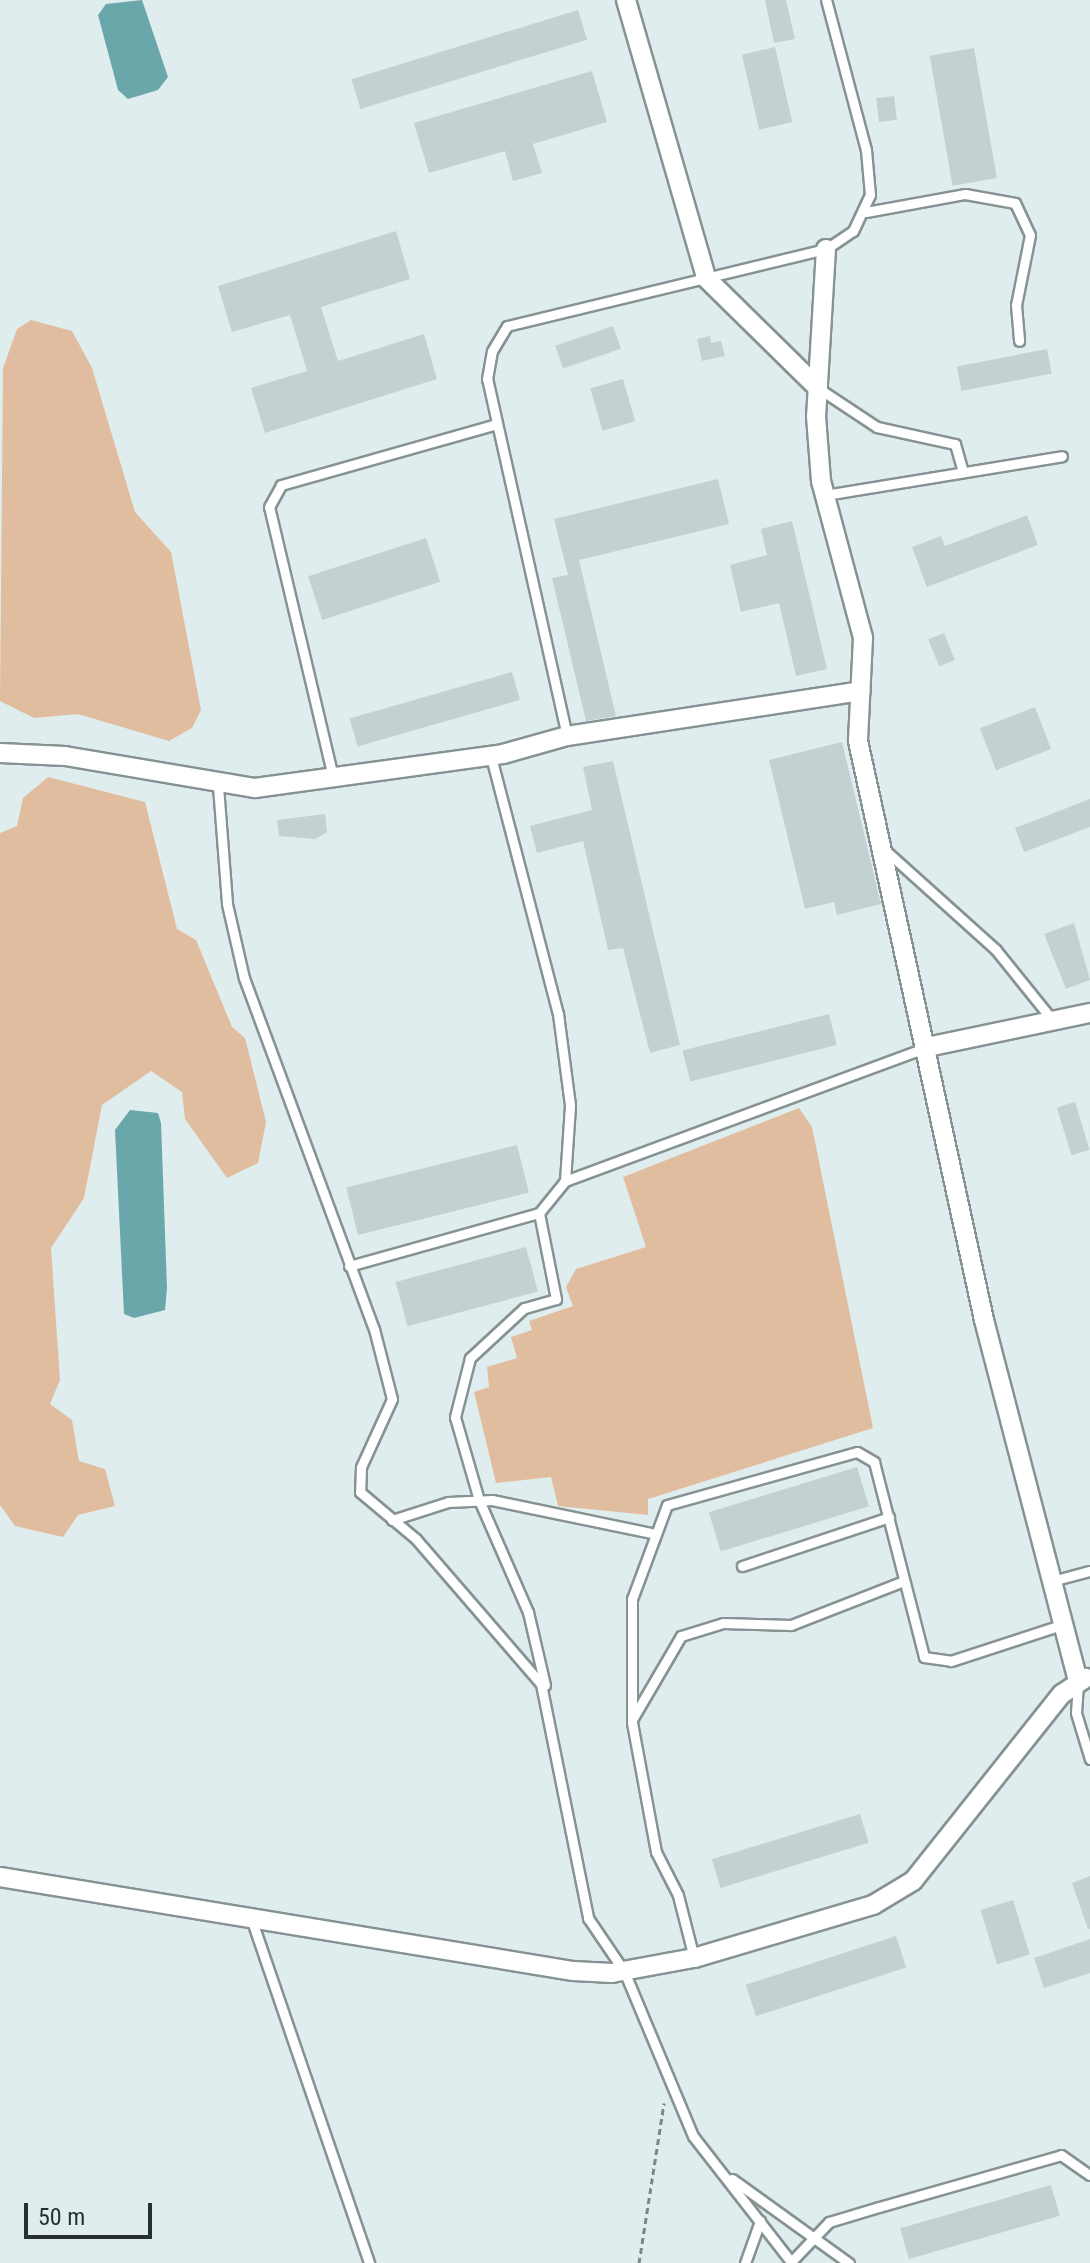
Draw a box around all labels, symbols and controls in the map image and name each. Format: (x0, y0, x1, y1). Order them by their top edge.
scale bar (28, 2187, 156, 2237)
text: 50 m (38, 2203, 85, 2231)

